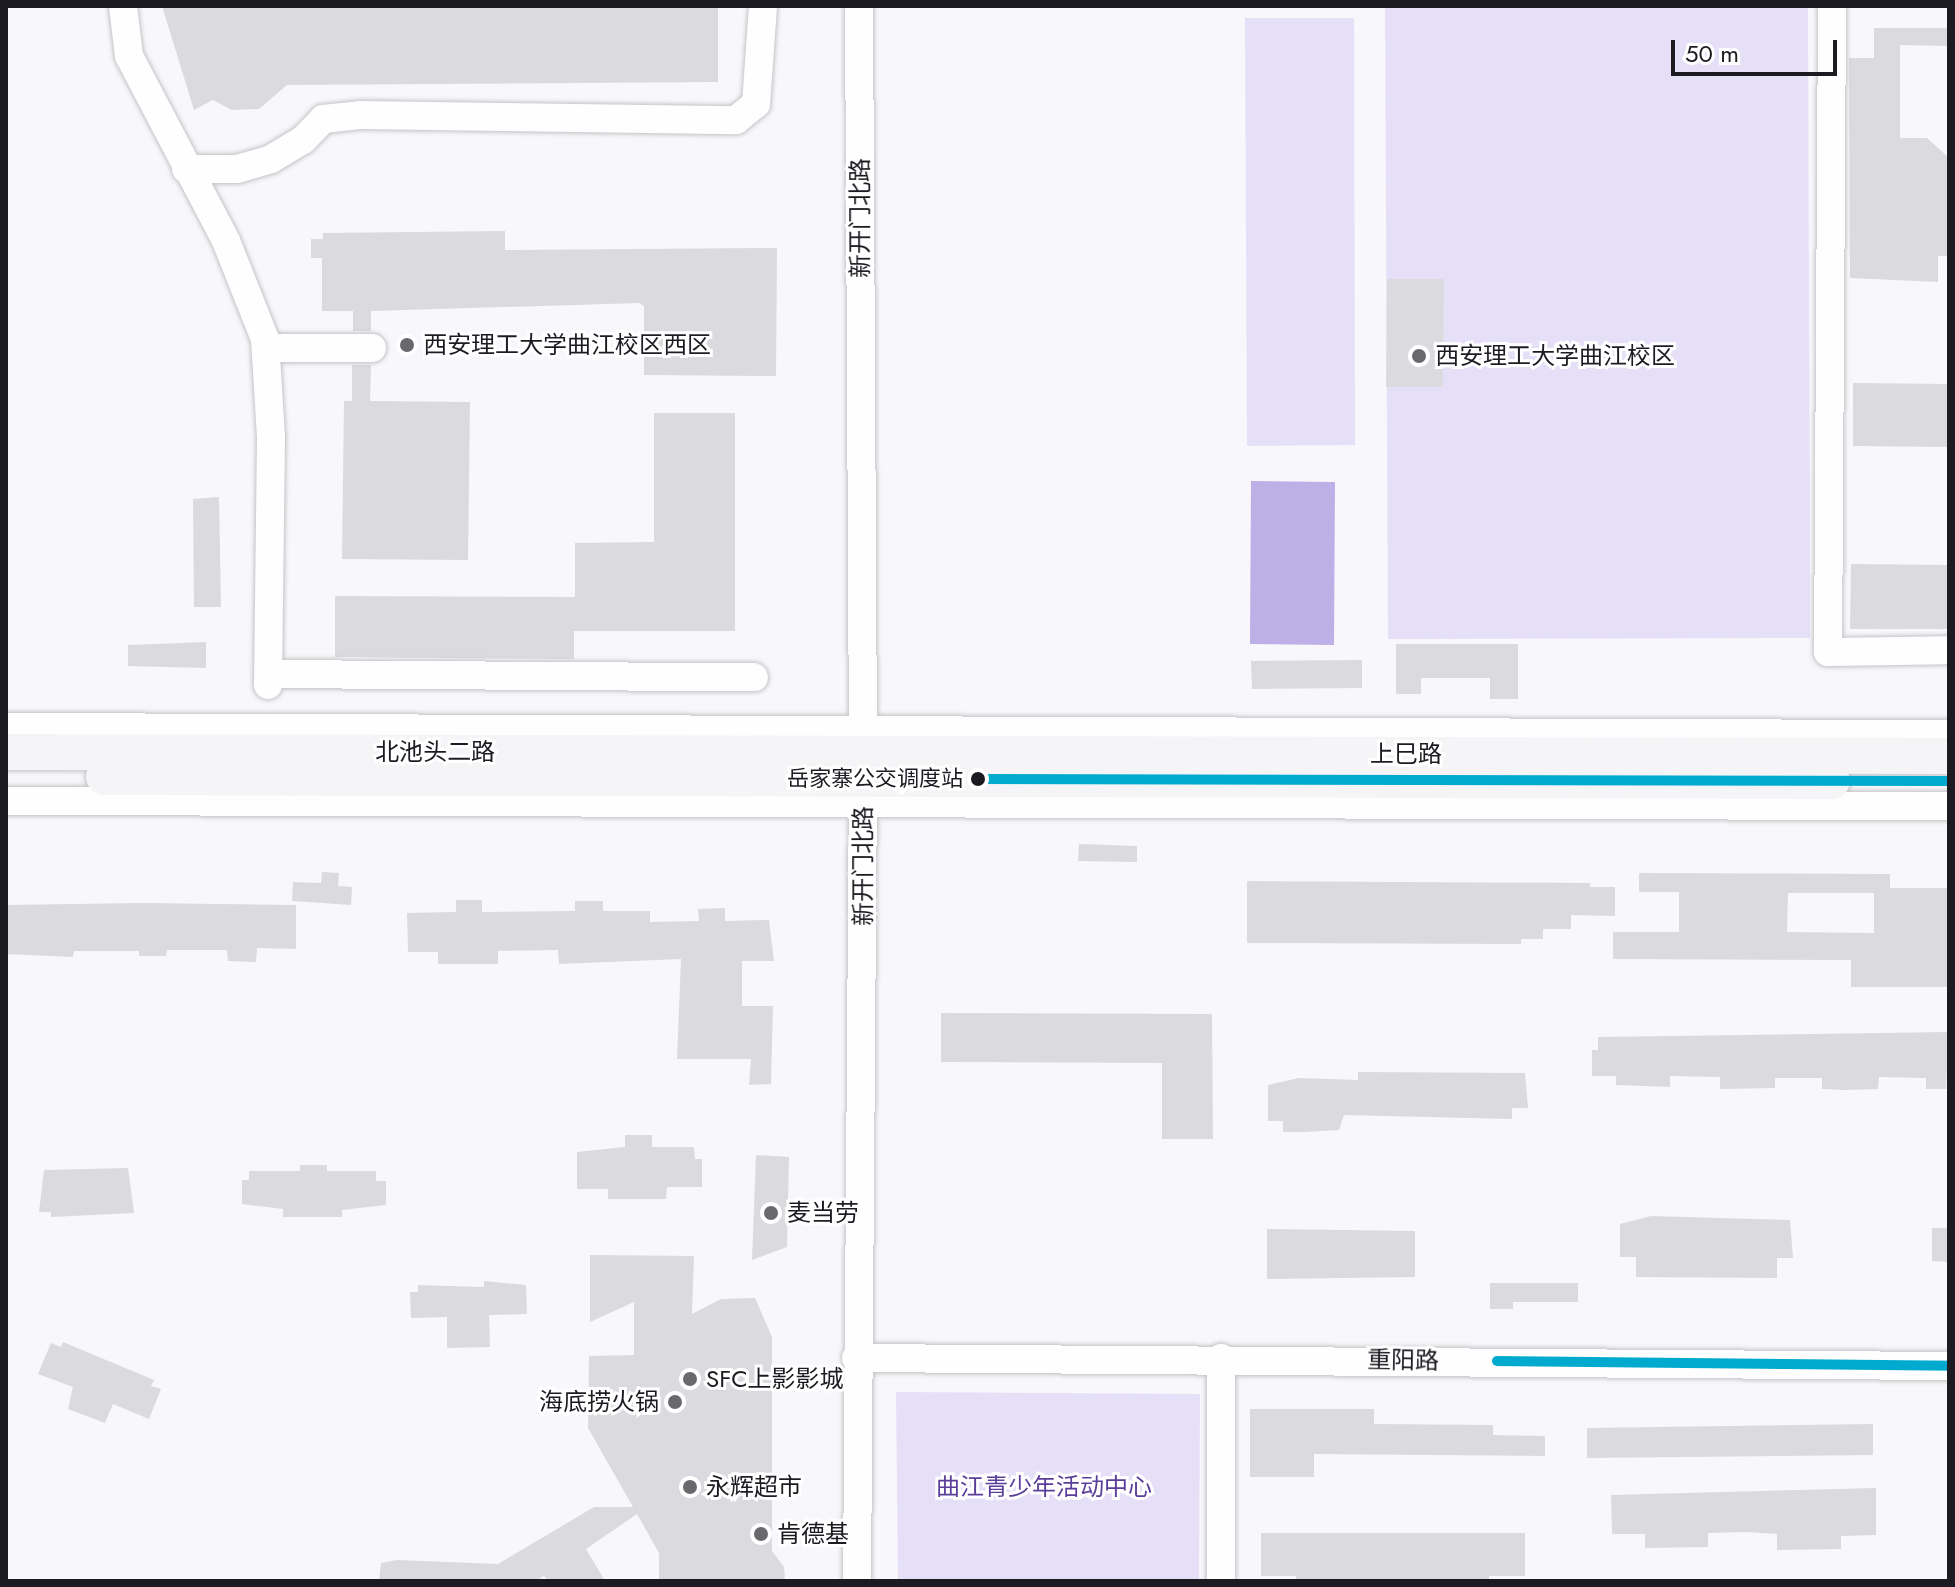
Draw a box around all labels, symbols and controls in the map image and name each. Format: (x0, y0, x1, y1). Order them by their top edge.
scale bar (1675, 24, 1841, 74)
text: 50 m (1685, 36, 1739, 71)
street label: 新开门北路 (846, 158, 874, 278)
place label: 西安理工大学曲江校区西区 (423, 331, 711, 359)
marker: 西安理工大学曲江校区西区 (398, 336, 416, 354)
place label: 西安理工大学曲江校区 (1435, 342, 1675, 370)
marker: 西安理工大学曲江校区 (1410, 347, 1428, 365)
street label: 北池头二路 (375, 738, 495, 766)
street label: 上巳路 (1370, 740, 1442, 768)
place label: 岳家寨公交调度站 (787, 766, 963, 792)
marker: 岳家寨公交调度站 (970, 771, 986, 787)
street label: 新开门北路 (849, 806, 877, 926)
place label: 麦当劳 (787, 1199, 859, 1227)
marker: 麦当劳 (762, 1204, 780, 1222)
street label: 重阳路 (1367, 1345, 1439, 1375)
place label: SFC上影影城 (706, 1365, 844, 1393)
marker: SFC上影影城 (681, 1370, 699, 1388)
place label: 海底捞火锅 (539, 1388, 659, 1416)
marker: 海底捞火锅 (666, 1393, 684, 1411)
place label: 永辉超市 (706, 1473, 802, 1501)
park label: 曲江青少年活动中心 (936, 1473, 1152, 1501)
marker: 永辉超市 (681, 1478, 699, 1496)
place label: 肯德基 (777, 1520, 849, 1548)
marker: 肯德基 (752, 1525, 770, 1543)

